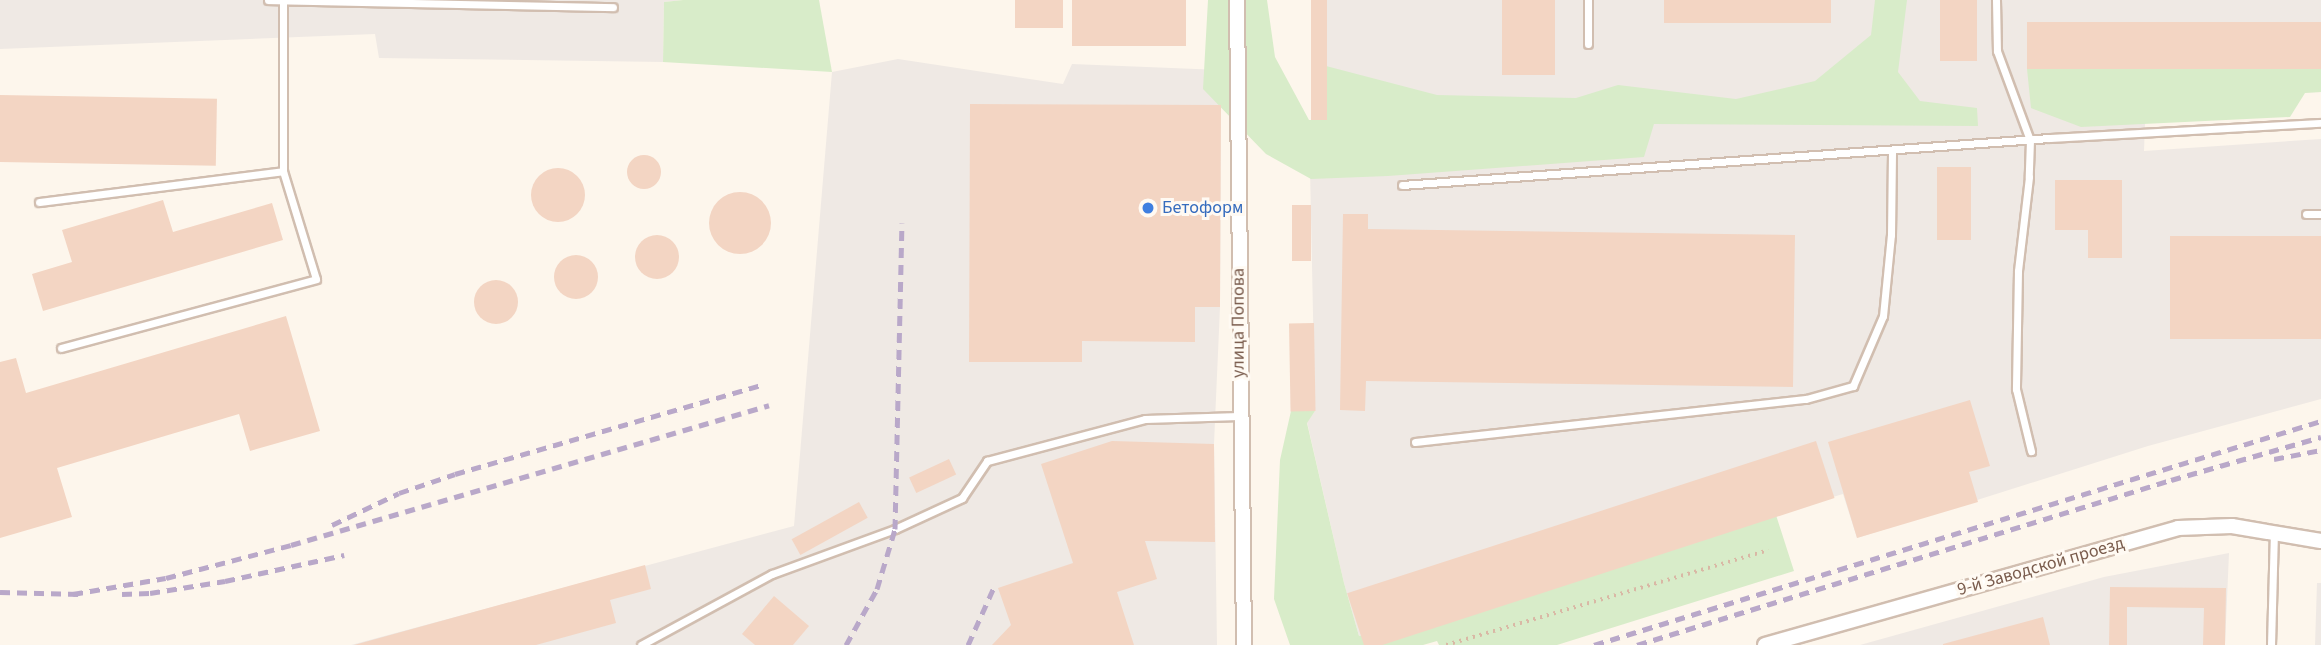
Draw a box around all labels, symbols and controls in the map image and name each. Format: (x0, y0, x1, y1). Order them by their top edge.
place label: Бетоформ (1162, 197, 1243, 219)
marker: Бетоформ (1140, 200, 1156, 216)
street label: улица Попова (1228, 268, 1250, 378)
street label: 9-й Заводской проезд (1955, 533, 2127, 601)

